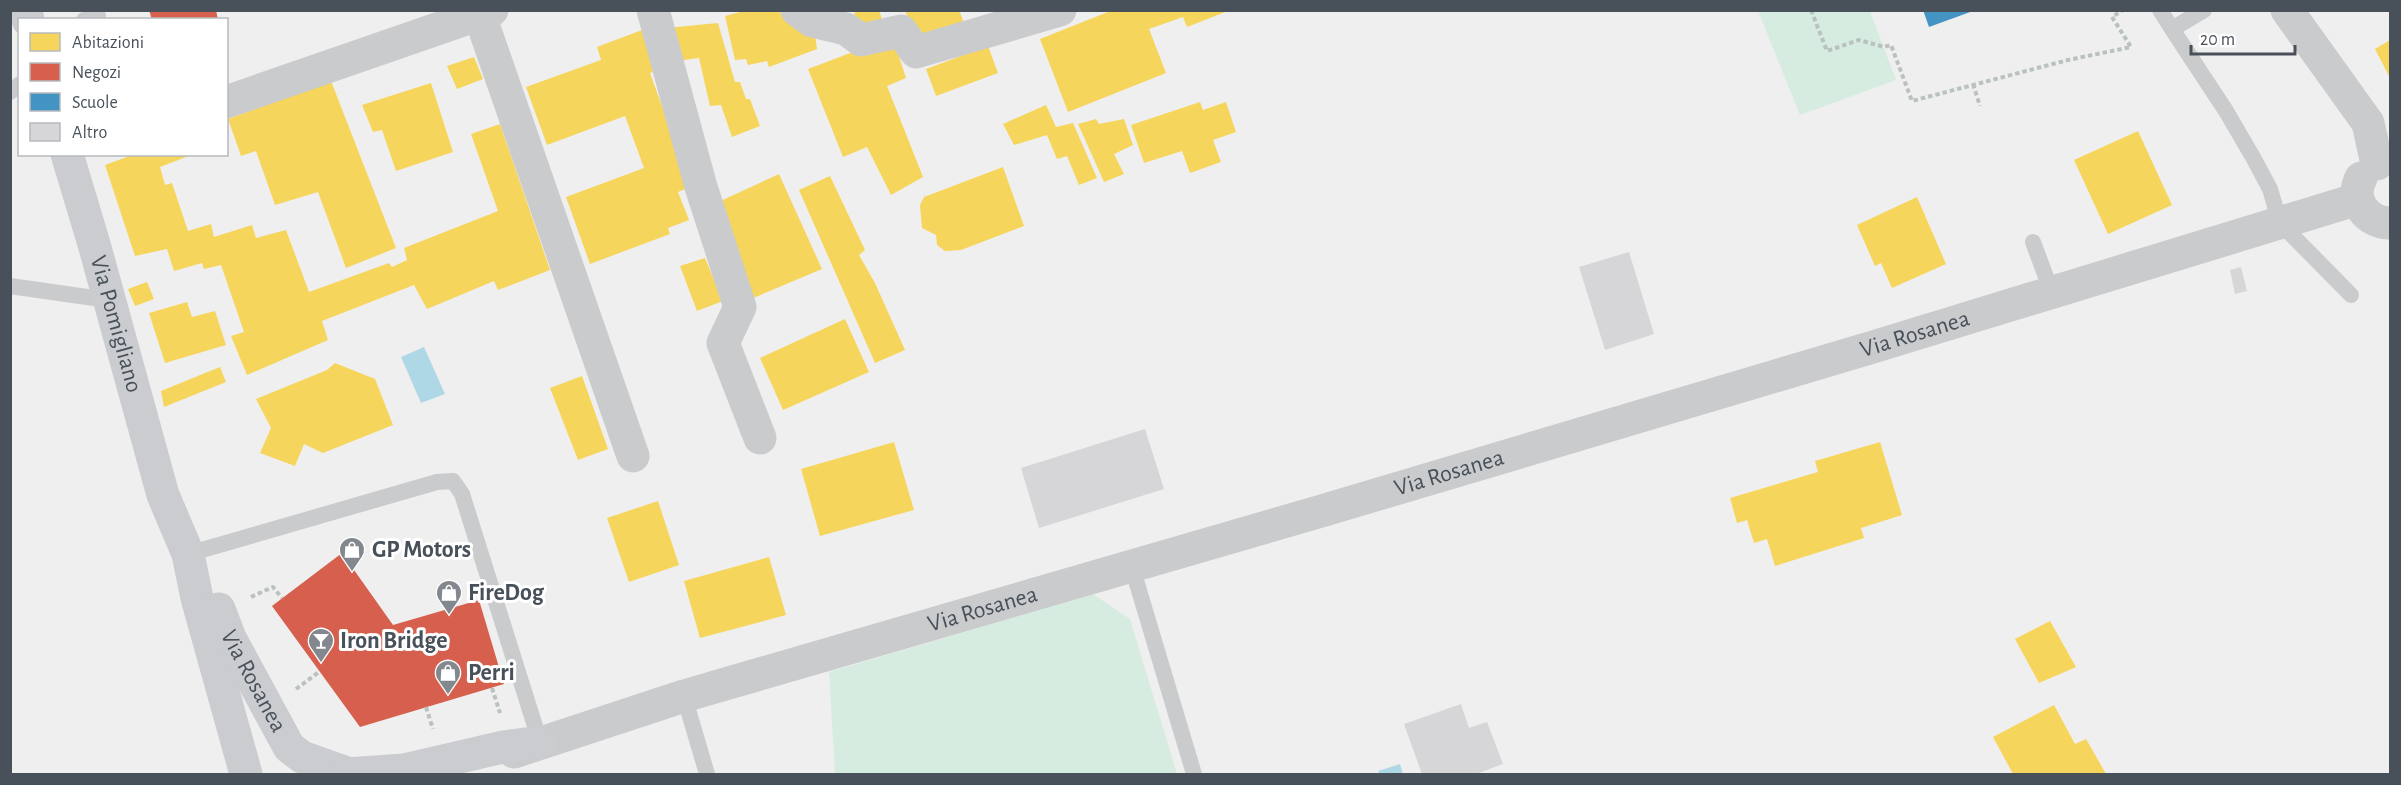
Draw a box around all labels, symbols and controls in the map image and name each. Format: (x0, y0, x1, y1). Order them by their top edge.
legend (18, 18, 228, 156)
scale bar (2191, 18, 2294, 56)
text: 20 m (2200, 31, 2235, 49)
text: Abitazioni (72, 34, 144, 52)
text: Negozi (72, 64, 121, 82)
text: Scuole (72, 94, 118, 112)
text: Altro (72, 124, 107, 142)
street label: Via Pomigliano (86, 253, 146, 395)
street label: Via Rosanea (1857, 306, 1972, 362)
street label: Via Rosanea (1392, 445, 1507, 501)
shop icon: GP Motors (337, 535, 367, 573)
place label: GP Motors (372, 538, 471, 562)
shop icon: FireDog (434, 578, 464, 616)
place label: FireDog (468, 581, 545, 605)
street label: Via Rosanea (925, 582, 1040, 637)
bar icon: Iron Bridge (306, 626, 336, 664)
street label: Via Rosanea (216, 627, 291, 736)
place label: Iron Bridge (340, 629, 448, 653)
shop icon: Perri (433, 658, 463, 696)
place label: Perri (468, 661, 515, 685)

